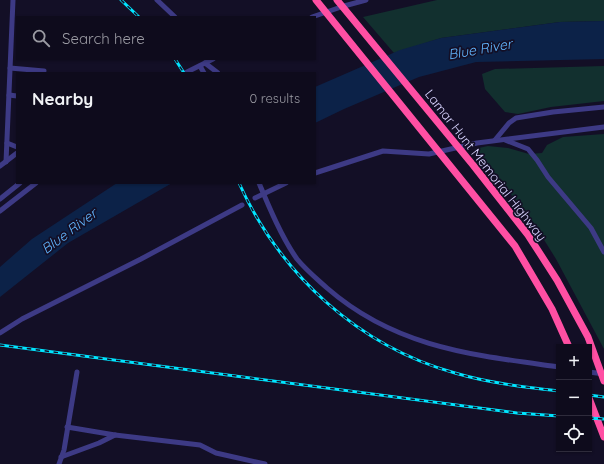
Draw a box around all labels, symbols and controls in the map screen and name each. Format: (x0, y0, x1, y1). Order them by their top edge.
search box (16, 16, 316, 60)
icon: search (30, 27, 52, 49)
text: Search here (62, 29, 145, 48)
water label: Blue River (446, 34, 515, 64)
street label: Lamar Hunt Memorial Highway (422, 86, 550, 244)
text: Nearby (32, 88, 93, 109)
text: 0 results (249, 90, 300, 106)
water label: Blue River (38, 203, 102, 258)
map controls (556, 344, 592, 452)
button: + (556, 344, 592, 380)
button: − (556, 380, 592, 416)
button: locate (556, 416, 592, 452)

